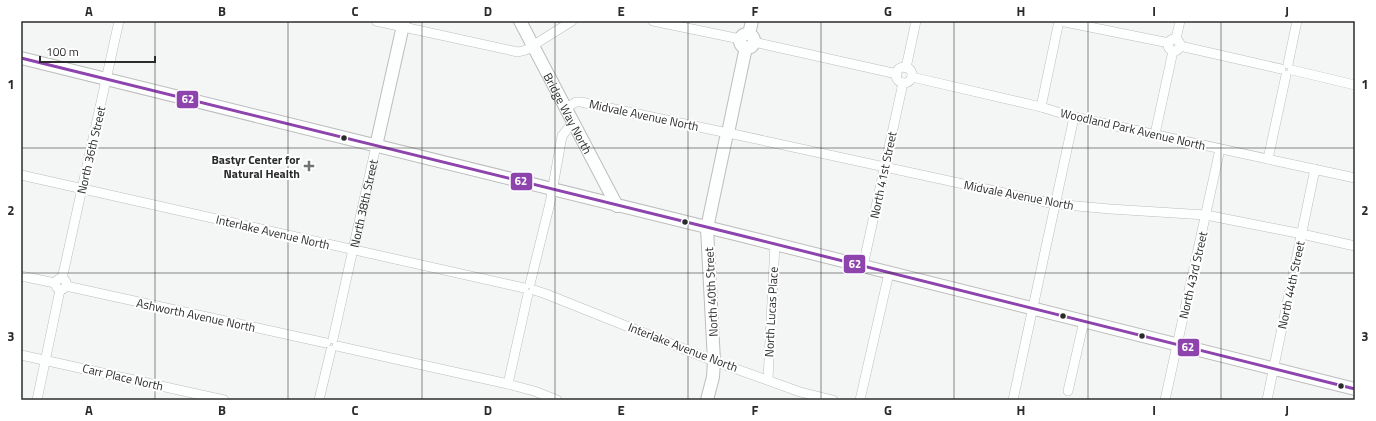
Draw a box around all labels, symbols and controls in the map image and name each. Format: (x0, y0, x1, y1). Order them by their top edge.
text: A (85, 1, 93, 21)
text: B (218, 1, 226, 21)
text: C (351, 1, 359, 21)
text: D (484, 1, 492, 21)
text: E (617, 1, 625, 21)
text: F (752, 1, 759, 21)
text: G (884, 1, 892, 21)
text: H (1017, 1, 1025, 21)
text: I (1152, 1, 1156, 21)
text: J (1285, 1, 1289, 21)
scale bar (40, 38, 155, 64)
text: 100 m (46, 42, 79, 61)
street label: Bridge Way North (539, 69, 597, 157)
text: 1 (7, 74, 15, 94)
text: 1 (1361, 74, 1369, 94)
line badge: 62 (176, 90, 199, 109)
text: 62 (182, 91, 194, 107)
street label: Midvale Avenue North (587, 94, 701, 136)
street label: North 36th Street (72, 103, 111, 196)
street label: Woodland Park Avenue North (1058, 103, 1208, 155)
street label: North 41st Street (864, 129, 902, 220)
unlabelled marker (339, 133, 349, 143)
place label: Bastyr Center for Natural Health (212, 150, 301, 183)
street label: North 38th Street (344, 157, 382, 249)
marker: Bastyr Center for Natural Health (303, 160, 315, 172)
line badge: 62 (510, 172, 533, 191)
text: 62 (515, 173, 527, 189)
street label: Midvale Avenue North (962, 175, 1076, 215)
text: 2 (7, 200, 15, 220)
text: 2 (1361, 200, 1369, 220)
street label: Interlake Avenue North (214, 210, 332, 254)
unlabelled marker (680, 217, 690, 227)
street label: North 43rd Street (1174, 229, 1212, 321)
street label: North 44th Street (1272, 238, 1310, 331)
street label: North 40th Street (699, 246, 723, 337)
line badge: 62 (843, 254, 866, 274)
text: 62 (849, 256, 861, 272)
street label: North Lucas Place (759, 266, 783, 358)
street label: Ashworth Avenue North (135, 293, 257, 337)
unlabelled marker (1058, 311, 1068, 321)
street label: Interlake Avenue North (625, 317, 741, 377)
text: 3 (7, 326, 15, 346)
text: 3 (1361, 326, 1369, 346)
unlabelled marker (1137, 331, 1147, 341)
line badge: 62 (1177, 338, 1200, 357)
text: 62 (1182, 339, 1194, 355)
street label: Carr Place North (81, 358, 165, 396)
unlabelled marker (1336, 381, 1346, 391)
text: A (85, 400, 93, 420)
text: B (218, 400, 226, 420)
text: C (351, 400, 359, 420)
text: D (484, 400, 492, 420)
text: E (617, 400, 625, 420)
text: F (752, 400, 759, 420)
text: G (884, 400, 892, 420)
text: H (1017, 400, 1025, 420)
text: I (1152, 400, 1156, 420)
text: J (1285, 400, 1289, 420)

